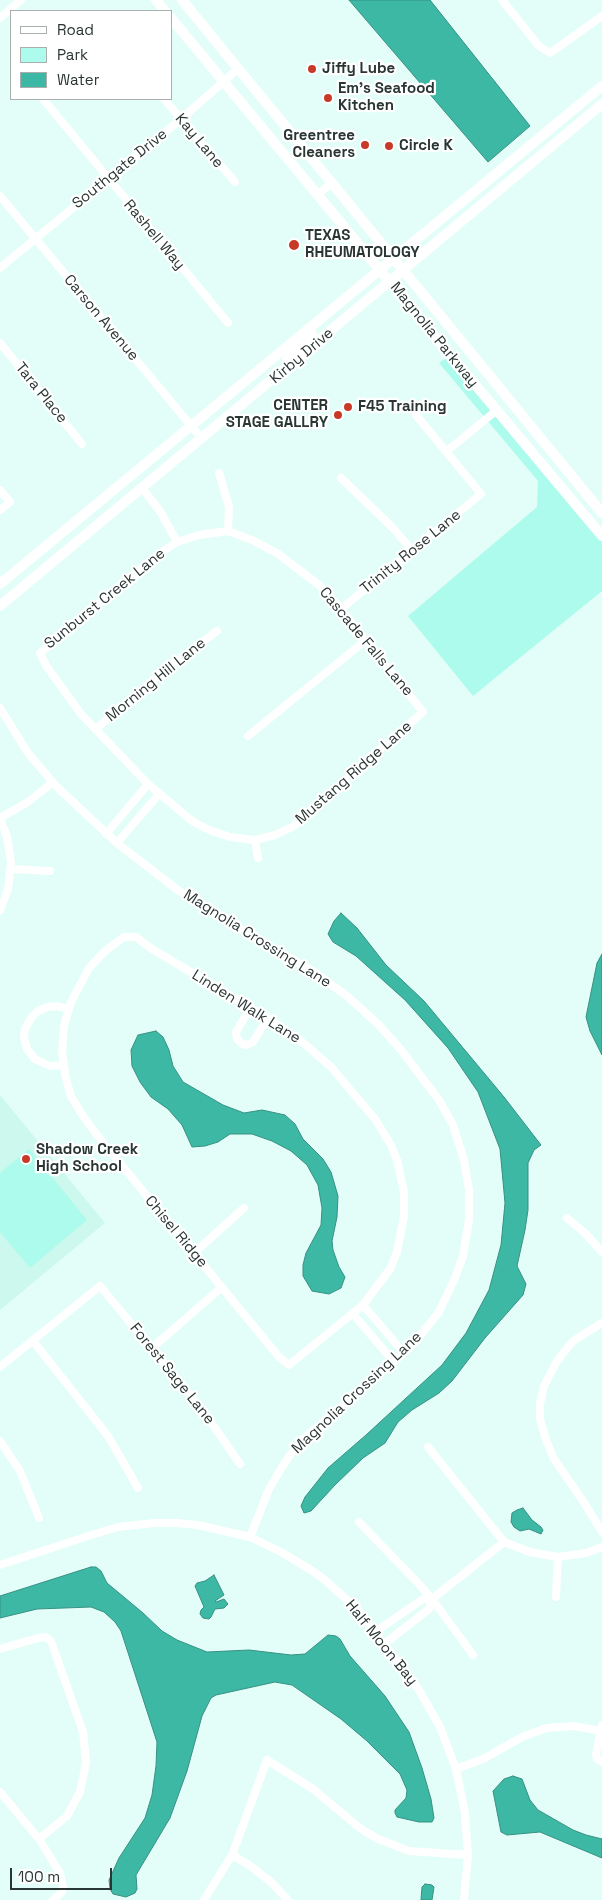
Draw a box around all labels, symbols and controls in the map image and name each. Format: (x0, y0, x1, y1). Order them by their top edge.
legend (10, 10, 172, 100)
text: Road (57, 20, 94, 39)
text: Park (57, 45, 88, 64)
place label: Jiffy Lube (322, 60, 395, 78)
marker: Jiffy Lube (306, 63, 318, 75)
text: Water (57, 70, 99, 89)
place label: Em's Seafood Kitchen (338, 80, 435, 115)
marker: Em's Seafood Kitchen (322, 92, 334, 104)
street label: Kay Lane (171, 110, 227, 172)
street label: Southgate Drive (69, 125, 171, 213)
place label: Greentree Cleaners (283, 127, 355, 162)
place label: Circle K (399, 137, 453, 155)
marker: Greentree Cleaners (359, 139, 371, 151)
marker: Circle K (383, 140, 395, 152)
street label: Rashell Way (120, 196, 188, 274)
place label: TEXAS RHEUMATOLOGY (305, 227, 420, 262)
marker: TEXAS RHEUMATOLOGY (287, 238, 301, 252)
street label: Carson Avenue (60, 271, 142, 365)
street label: Magnolia Parkway (386, 279, 482, 391)
street label: Kirby Drive (267, 324, 337, 388)
street label: Tara Place (11, 359, 71, 427)
place label: CENTER STAGE GALLRY (226, 397, 328, 432)
place label: F45 Training (358, 398, 447, 416)
marker: F45 Training (342, 401, 354, 413)
marker: CENTER STAGE GALLRY (332, 409, 344, 421)
street label: Trinity Rose Lane (357, 506, 465, 598)
street label: Sunburst Creek Lane (41, 545, 169, 653)
street label: Cascade Falls Lane (315, 584, 417, 700)
street label: Morning Hill Lane (103, 634, 209, 726)
street label: Mustang Ridge Lane (292, 718, 416, 828)
street label: Magnolia Crossing Lane (180, 886, 334, 992)
street label: Linden Walk Lane (188, 966, 304, 1048)
place label: Shadow Creek High School (36, 1141, 138, 1176)
marker: Shadow Creek High School (20, 1153, 32, 1165)
street label: Chisel Ridge (141, 1192, 211, 1272)
street label: Forest Sage Lane (126, 1320, 218, 1428)
street label: Magnolia Crossing Lane (288, 1328, 426, 1458)
street label: Half Moon Bay (341, 1597, 421, 1689)
scale bar (12, 1858, 115, 1890)
text: 100 m (18, 1867, 60, 1886)

